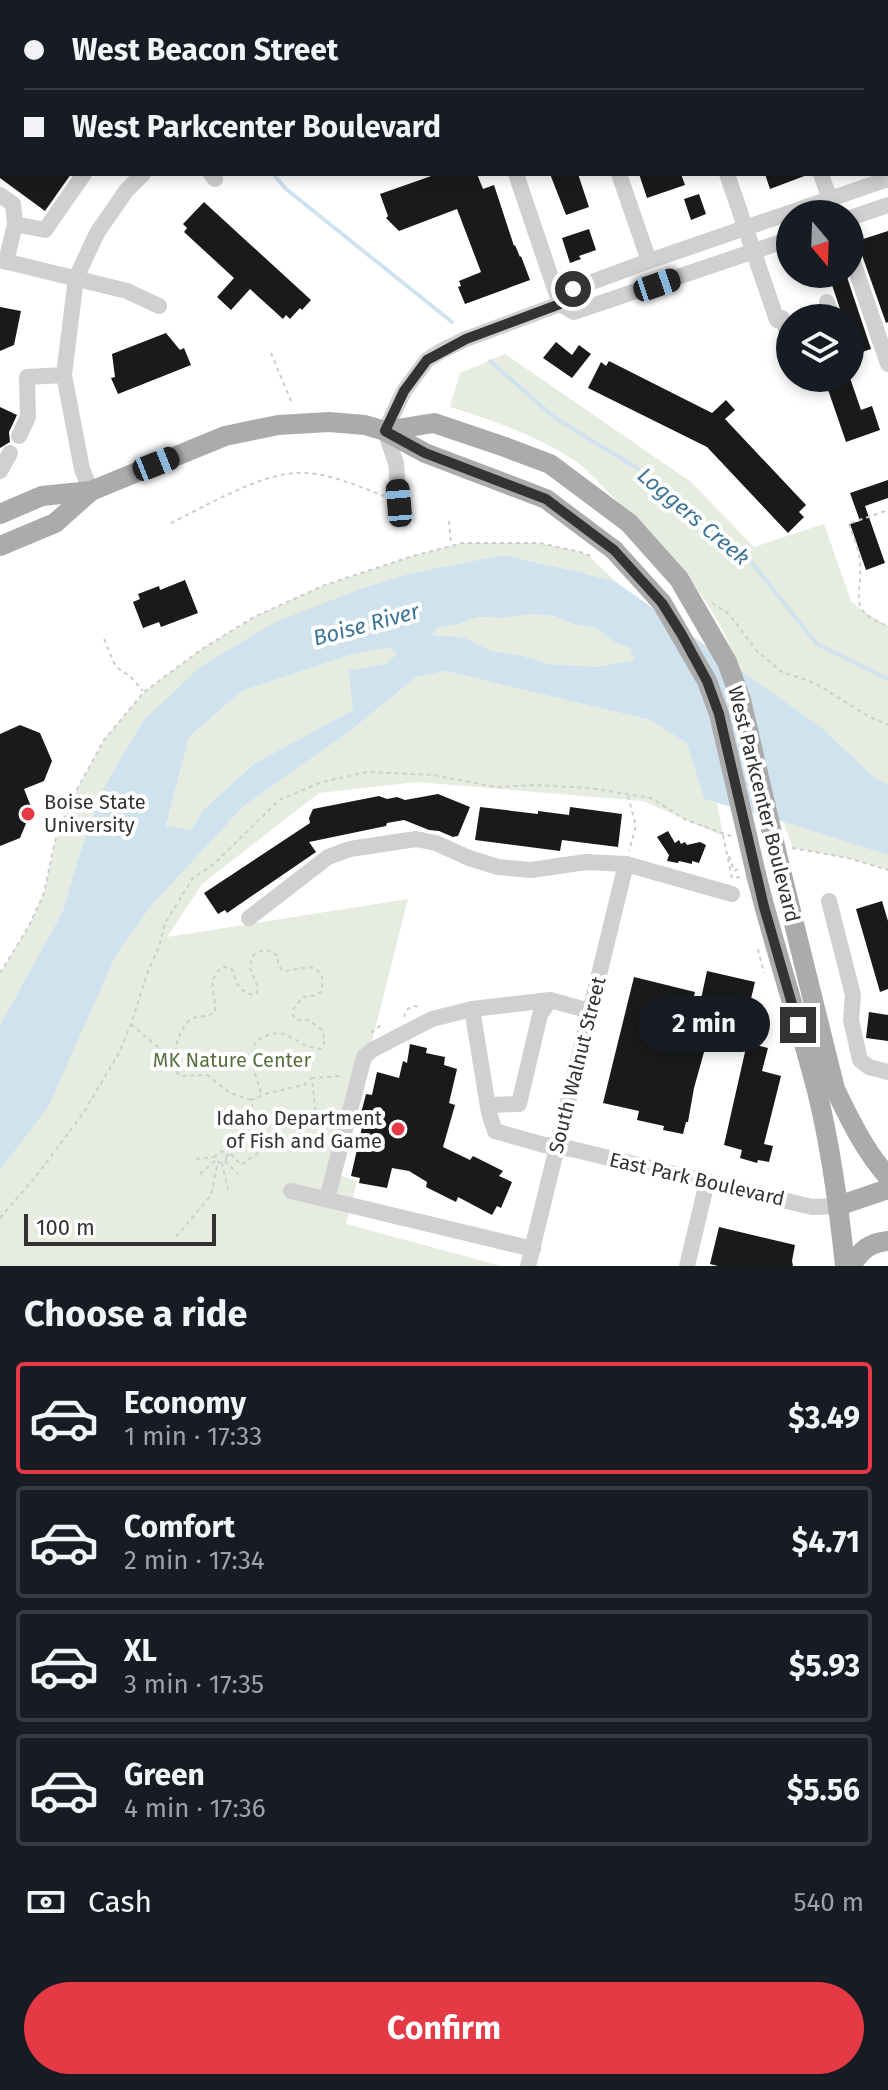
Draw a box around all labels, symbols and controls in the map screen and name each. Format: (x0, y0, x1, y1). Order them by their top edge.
text: West Beacon Street (72, 32, 338, 68)
text: West Parkcenter Boulevard (72, 109, 441, 145)
north arrow (776, 200, 864, 288)
map controls (776, 200, 864, 392)
car (630, 266, 684, 304)
route start (555, 271, 591, 307)
button: layers (776, 304, 864, 392)
car (129, 444, 183, 484)
water label: Loggers Creek (632, 462, 755, 571)
car (385, 478, 413, 528)
water label: Boise River (310, 597, 423, 652)
street label: West Parkcenter Boulevard (723, 683, 805, 925)
place label: Boise State University (44, 790, 146, 837)
marker: Boise State University (19, 805, 37, 823)
street label: South Walnut Street (543, 974, 611, 1156)
callout: 2 min (638, 997, 770, 1053)
route end (780, 1007, 816, 1043)
text: 2 min (672, 1008, 736, 1039)
park label: MK Nature Center (153, 1048, 311, 1072)
place label: Idaho Department of Fish and Game (216, 1106, 383, 1153)
marker: Idaho Department of Fish and Game (389, 1120, 407, 1138)
street label: East Park Boulevard (607, 1147, 787, 1211)
scale bar (24, 1210, 216, 1246)
text: 100 m (36, 1214, 95, 1241)
text: Choose a ride (24, 1292, 247, 1336)
icon: car (28, 1382, 100, 1454)
text: Economy (124, 1385, 246, 1421)
text: $3.49 (788, 1400, 860, 1436)
text: 1 min · 17:33 (124, 1421, 262, 1452)
icon: car (28, 1506, 100, 1578)
text: Comfort (124, 1509, 235, 1545)
text: $4.71 (792, 1524, 860, 1560)
text: 2 min · 17:34 (124, 1545, 265, 1576)
icon: car (28, 1630, 100, 1702)
text: XL (124, 1633, 157, 1669)
text: $5.93 (789, 1648, 860, 1684)
text: 3 min · 17:35 (124, 1669, 264, 1700)
icon: car (28, 1754, 100, 1826)
text: Green (124, 1757, 205, 1793)
text: $5.56 (787, 1772, 860, 1808)
text: 4 min · 17:36 (124, 1793, 266, 1824)
icon: cash (24, 1880, 68, 1924)
text: Cash (88, 1884, 152, 1920)
text: 540 m (793, 1887, 864, 1918)
button: Confirm (24, 1982, 864, 2074)

